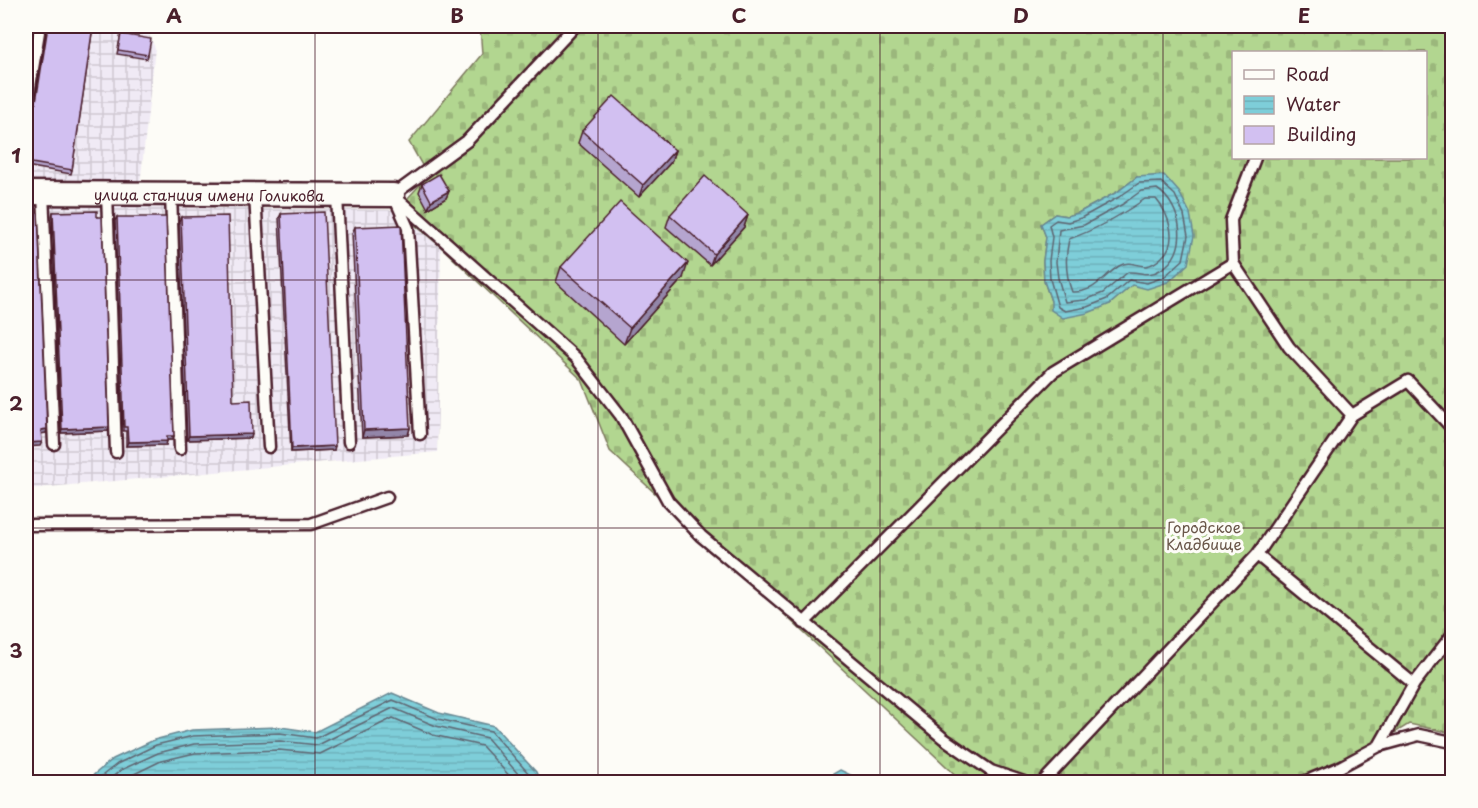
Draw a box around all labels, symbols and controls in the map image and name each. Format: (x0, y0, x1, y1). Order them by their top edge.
text: A (166, 0, 182, 30)
text: B (450, 0, 464, 30)
text: C (731, 0, 747, 30)
text: D (1013, 0, 1029, 30)
text: E (1298, 0, 1310, 30)
legend (1232, 51, 1427, 159)
text: Road (1286, 60, 1330, 87)
text: Water (1286, 90, 1341, 117)
text: Building (1286, 120, 1356, 147)
text: 1 (11, 140, 21, 170)
street label: улица станция имени Голикова (94, 182, 325, 206)
text: 2 (9, 388, 23, 418)
park label: Городское Кладбище (1166, 515, 1242, 555)
text: 3 (9, 635, 23, 665)

